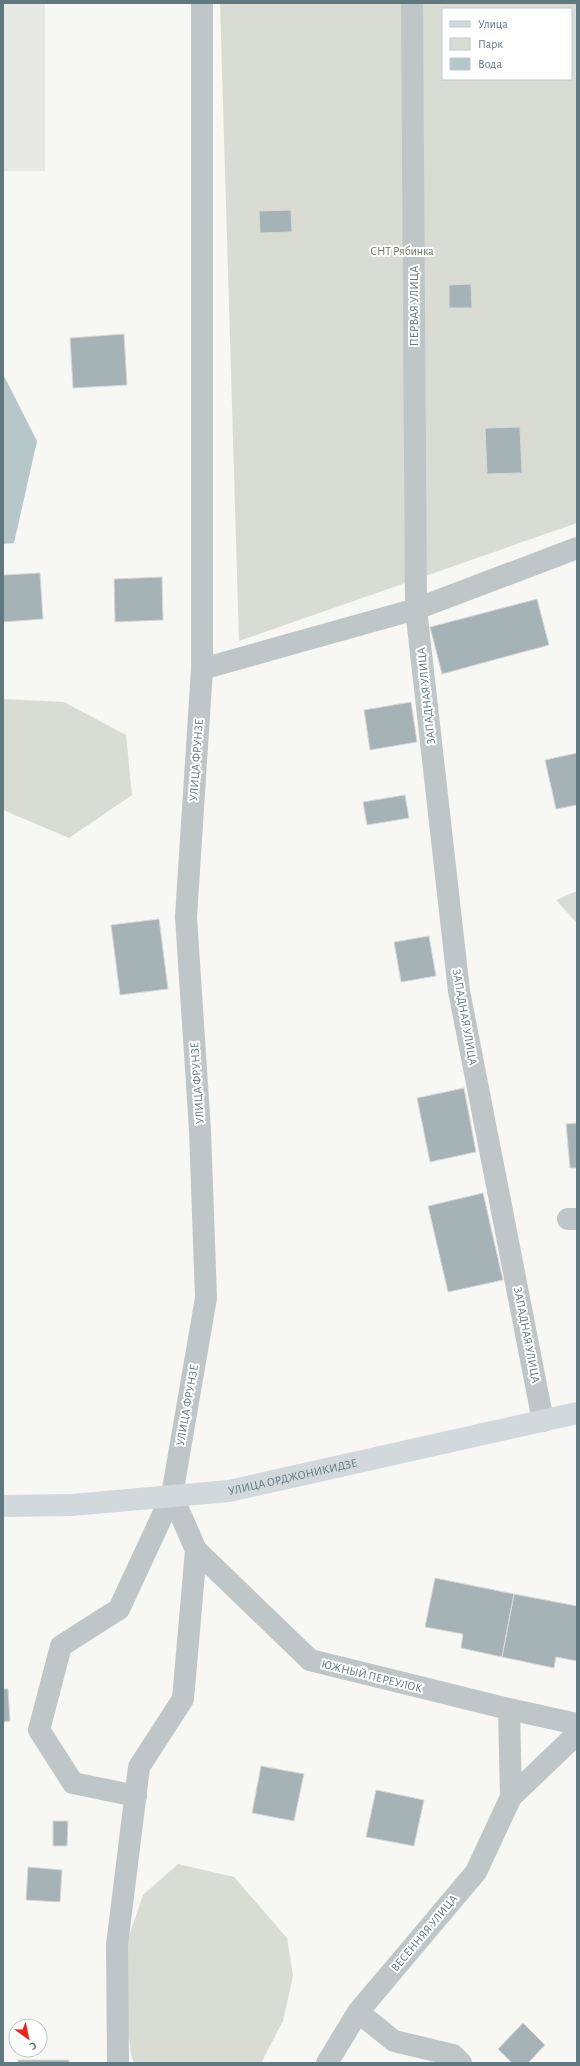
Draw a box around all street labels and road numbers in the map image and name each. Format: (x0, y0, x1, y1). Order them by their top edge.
street label: ПЕРВАЯ УЛИЦА (408, 266, 420, 346)
street label: ЗАПАДНАЯ УЛИЦА (415, 647, 437, 745)
street label: УЛИЦА ФРУНЗЕ (187, 718, 205, 802)
street label: ЗАПАДНАЯ УЛИЦА (451, 968, 479, 1066)
street label: УЛИЦА ФРУНЗЕ (188, 1041, 206, 1125)
street label: ЗАПАДНАЯ УЛИЦА (512, 1286, 542, 1384)
street label: УЛИЦА ФРУНЗЕ (174, 1363, 200, 1447)
street label: УЛИЦА ОРДЖОНИКИДЗЕ (227, 1456, 358, 1497)
street label: ЮЖНЫЙ ПЕРЕУЛОК (320, 1657, 424, 1694)
street label: ВЕСЕННЯЯ УЛИЦА (389, 1892, 459, 1974)

